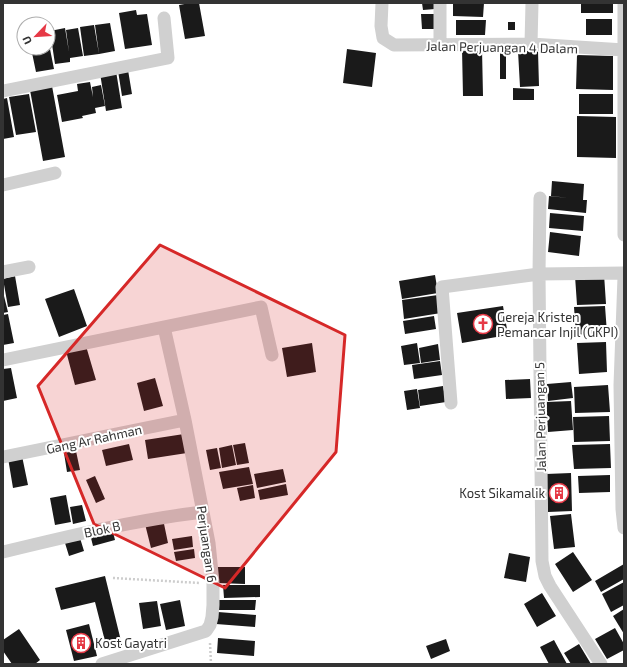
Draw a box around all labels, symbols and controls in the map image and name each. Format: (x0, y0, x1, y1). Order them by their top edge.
north arrow (16, 16, 56, 56)
text: U (19, 34, 34, 47)
street label: Jalan Perjuangan 4 Dalam (426, 38, 578, 56)
place label: Gereja Kristen Pemancar Injil (GKPI) (497, 309, 618, 340)
church icon: Gereja Kristen Pemancar Injil (GKPI) (472, 313, 494, 335)
street label: Jalan Perjuangan 5 (531, 362, 549, 472)
street label: Gang Ar Rahman (45, 421, 143, 457)
building icon: Kost Sikamalik (548, 482, 570, 504)
place label: Kost Sikamalik (459, 485, 545, 501)
street label: Perjuangan 6 (194, 505, 220, 583)
street label: Blok B (82, 517, 122, 541)
building icon: Kost Gayatri (70, 632, 92, 654)
place label: Kost Gayatri (95, 635, 167, 651)

